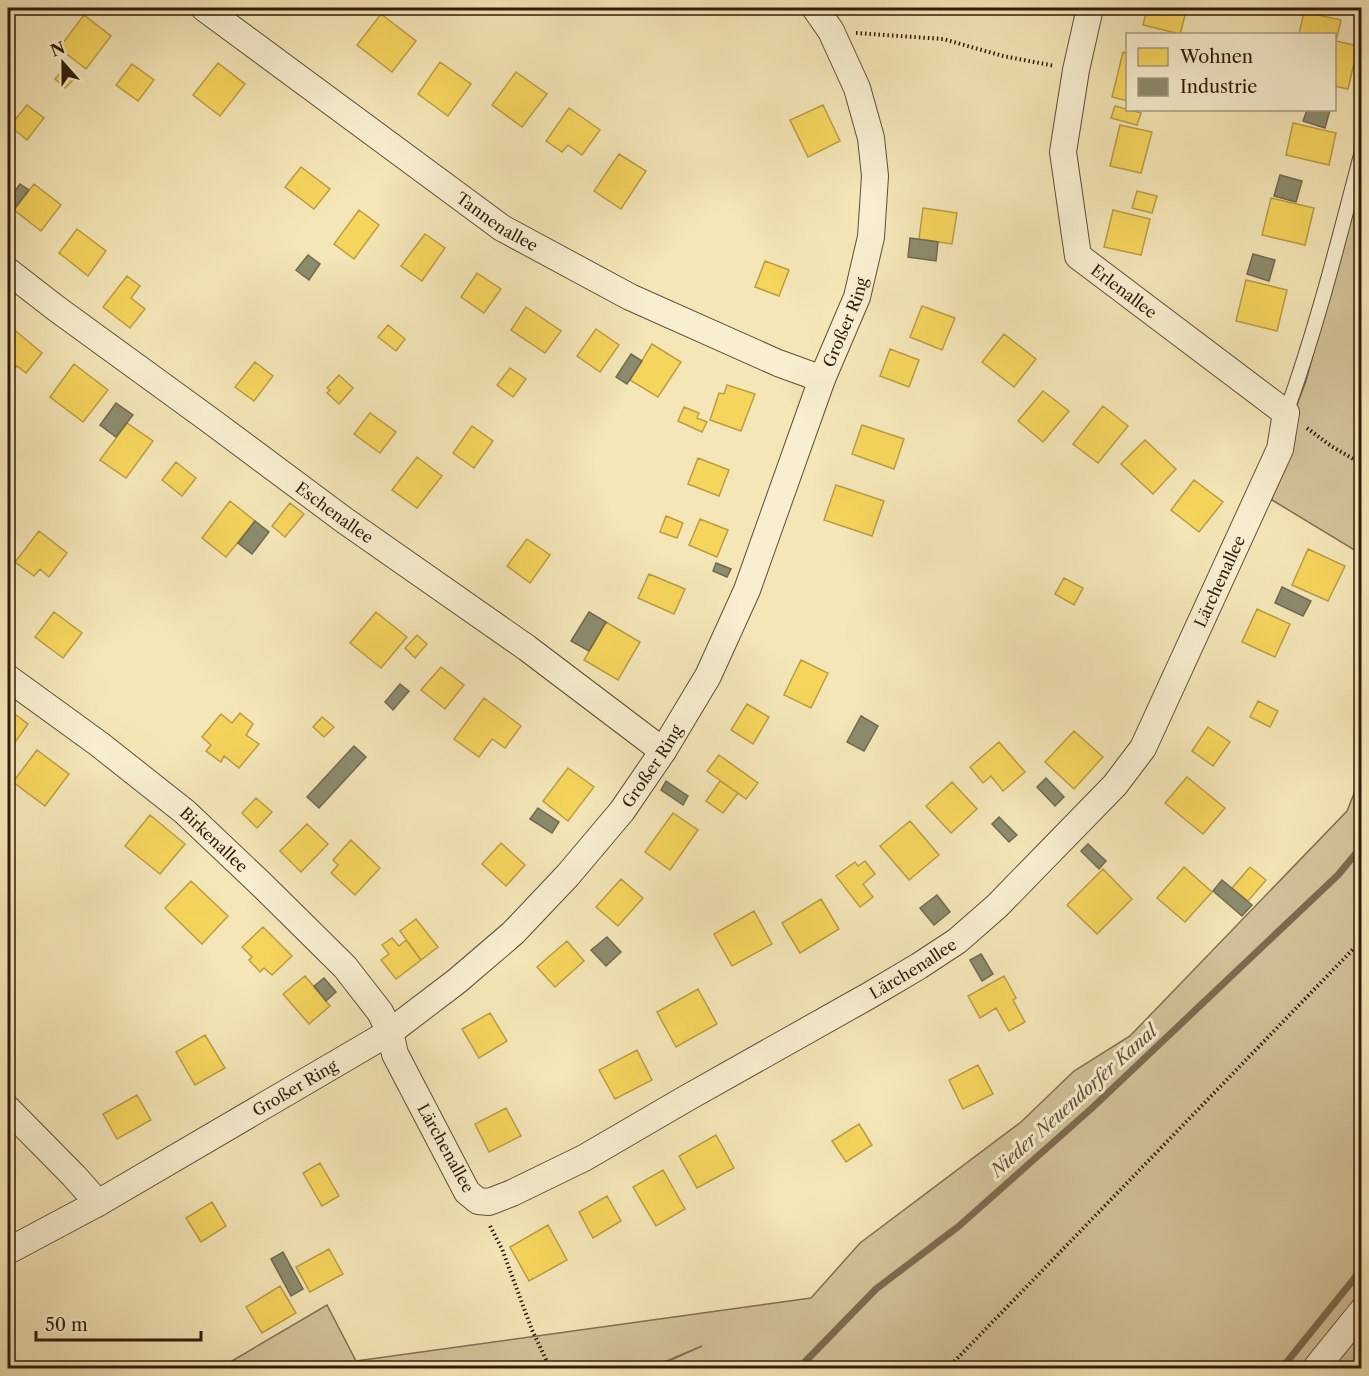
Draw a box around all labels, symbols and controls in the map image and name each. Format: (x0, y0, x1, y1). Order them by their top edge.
north arrow (33, 33, 93, 93)
legend (1126, 33, 1336, 111)
text: N (48, 37, 68, 61)
text: Wohnen (1179, 46, 1253, 68)
text: Industrie (1180, 76, 1257, 98)
street label: Tannenallee (452, 188, 542, 256)
street label: Erlenallee (1087, 260, 1161, 322)
street label: Großer Ring (818, 275, 871, 370)
street label: Eschenallee (292, 477, 377, 547)
street label: Lärchenallee (1190, 532, 1249, 630)
street label: Großer Ring (617, 721, 687, 811)
street label: Birkenallee (176, 803, 252, 876)
street label: Lärchenallee (866, 934, 960, 1003)
water label: Nieder Neuendorfer Kanal (985, 1019, 1164, 1183)
street label: Großer Ring (249, 1055, 341, 1120)
street label: Lärchenallee (413, 1100, 479, 1196)
scale bar (36, 1304, 201, 1342)
text: 50 m (45, 1314, 88, 1336)

